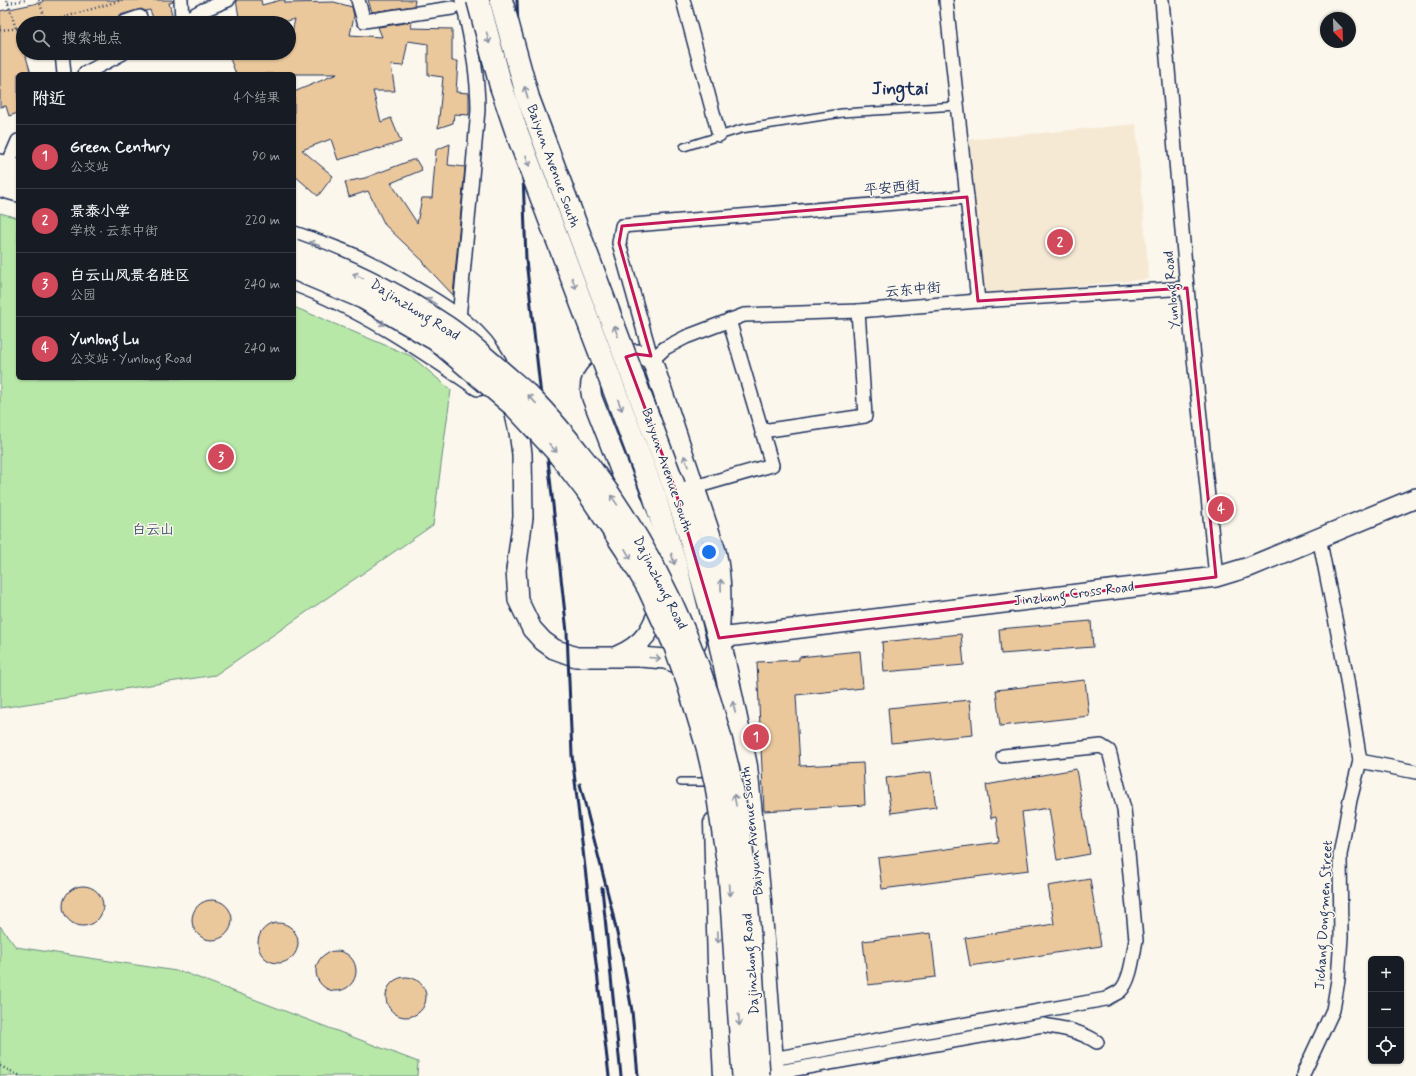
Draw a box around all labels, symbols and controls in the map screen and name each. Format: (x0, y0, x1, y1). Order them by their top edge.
north arrow (1320, 12, 1356, 48)
search box (16, 16, 296, 60)
icon: search (30, 27, 52, 49)
text: 搜索地点 (62, 29, 122, 49)
one-way arrow (484, 31, 492, 44)
district label: Jingtai (872, 77, 928, 103)
one-way arrow (522, 85, 529, 98)
text: 附近 (32, 88, 66, 110)
text: 4个结果 (233, 90, 280, 107)
street label: Baiyun Avenue South (522, 102, 584, 230)
text: Green Century (70, 138, 170, 158)
text: 1 (42, 148, 48, 165)
text: 90 m (252, 148, 280, 165)
one-way arrow (524, 155, 532, 167)
text: 公交站 (70, 159, 109, 176)
street label: 平安西街 (863, 177, 921, 199)
text: 景泰小学 (70, 202, 130, 222)
text: 2 (42, 212, 48, 229)
text: 220 m (245, 212, 280, 229)
text: 学校 · 云东中街 (70, 223, 158, 240)
pin: 2 (1047, 227, 1073, 257)
one-way arrow (309, 239, 321, 247)
street label: Yunlong Road (1160, 250, 1186, 330)
text: 白云山风景名胜区 (70, 266, 190, 286)
one-way arrow (352, 272, 364, 280)
street label: Dajinzhong Road (366, 275, 463, 346)
text: 3 (42, 276, 48, 293)
text: 240 m (244, 276, 280, 293)
one-way arrow (570, 277, 578, 289)
street label: 云东中街 (884, 279, 942, 301)
text: 公园 (70, 287, 96, 304)
one-way arrow (425, 297, 437, 305)
one-way arrow (373, 319, 385, 327)
one-way arrow (612, 326, 620, 338)
text: Yunlong Lu (70, 330, 139, 350)
text: 4 (41, 340, 49, 357)
text: 240 m (244, 340, 280, 357)
text: 公交站 · Yunlong Road (70, 351, 192, 368)
one-way arrow (527, 394, 536, 405)
one-way arrow (616, 398, 624, 410)
street label: Baiyun Avenue South (637, 406, 697, 534)
pin: 3 (208, 442, 234, 472)
one-way arrow (549, 443, 558, 454)
one-way arrow (682, 454, 689, 467)
pin: 4 (1208, 494, 1234, 524)
one-way arrow (610, 495, 618, 506)
park label: 白云山 (132, 521, 174, 539)
street label: Dajinzhong Road (627, 533, 691, 633)
your location (699, 542, 719, 562)
one-way arrow (625, 548, 633, 560)
one-way arrow (670, 553, 678, 566)
street label: Jinzhong Cross Road (1013, 578, 1135, 612)
one-way arrow (718, 579, 725, 592)
one-way arrow (648, 654, 661, 662)
one-way arrow (729, 700, 737, 713)
pin: 1 (743, 722, 769, 752)
street label: Baiyun Avenue South (736, 765, 768, 896)
one-way arrow (731, 794, 739, 807)
street label: Jichang Dongmen Street (1311, 840, 1339, 990)
one-way arrow (727, 883, 734, 896)
street label: Dajinzhong Road (738, 912, 766, 1016)
one-way arrow (714, 930, 722, 943)
map controls (1368, 956, 1404, 1064)
button: + (1368, 956, 1404, 992)
button: − (1368, 992, 1404, 1028)
one-way arrow (736, 1013, 743, 1026)
button: locate (1368, 1028, 1404, 1064)

